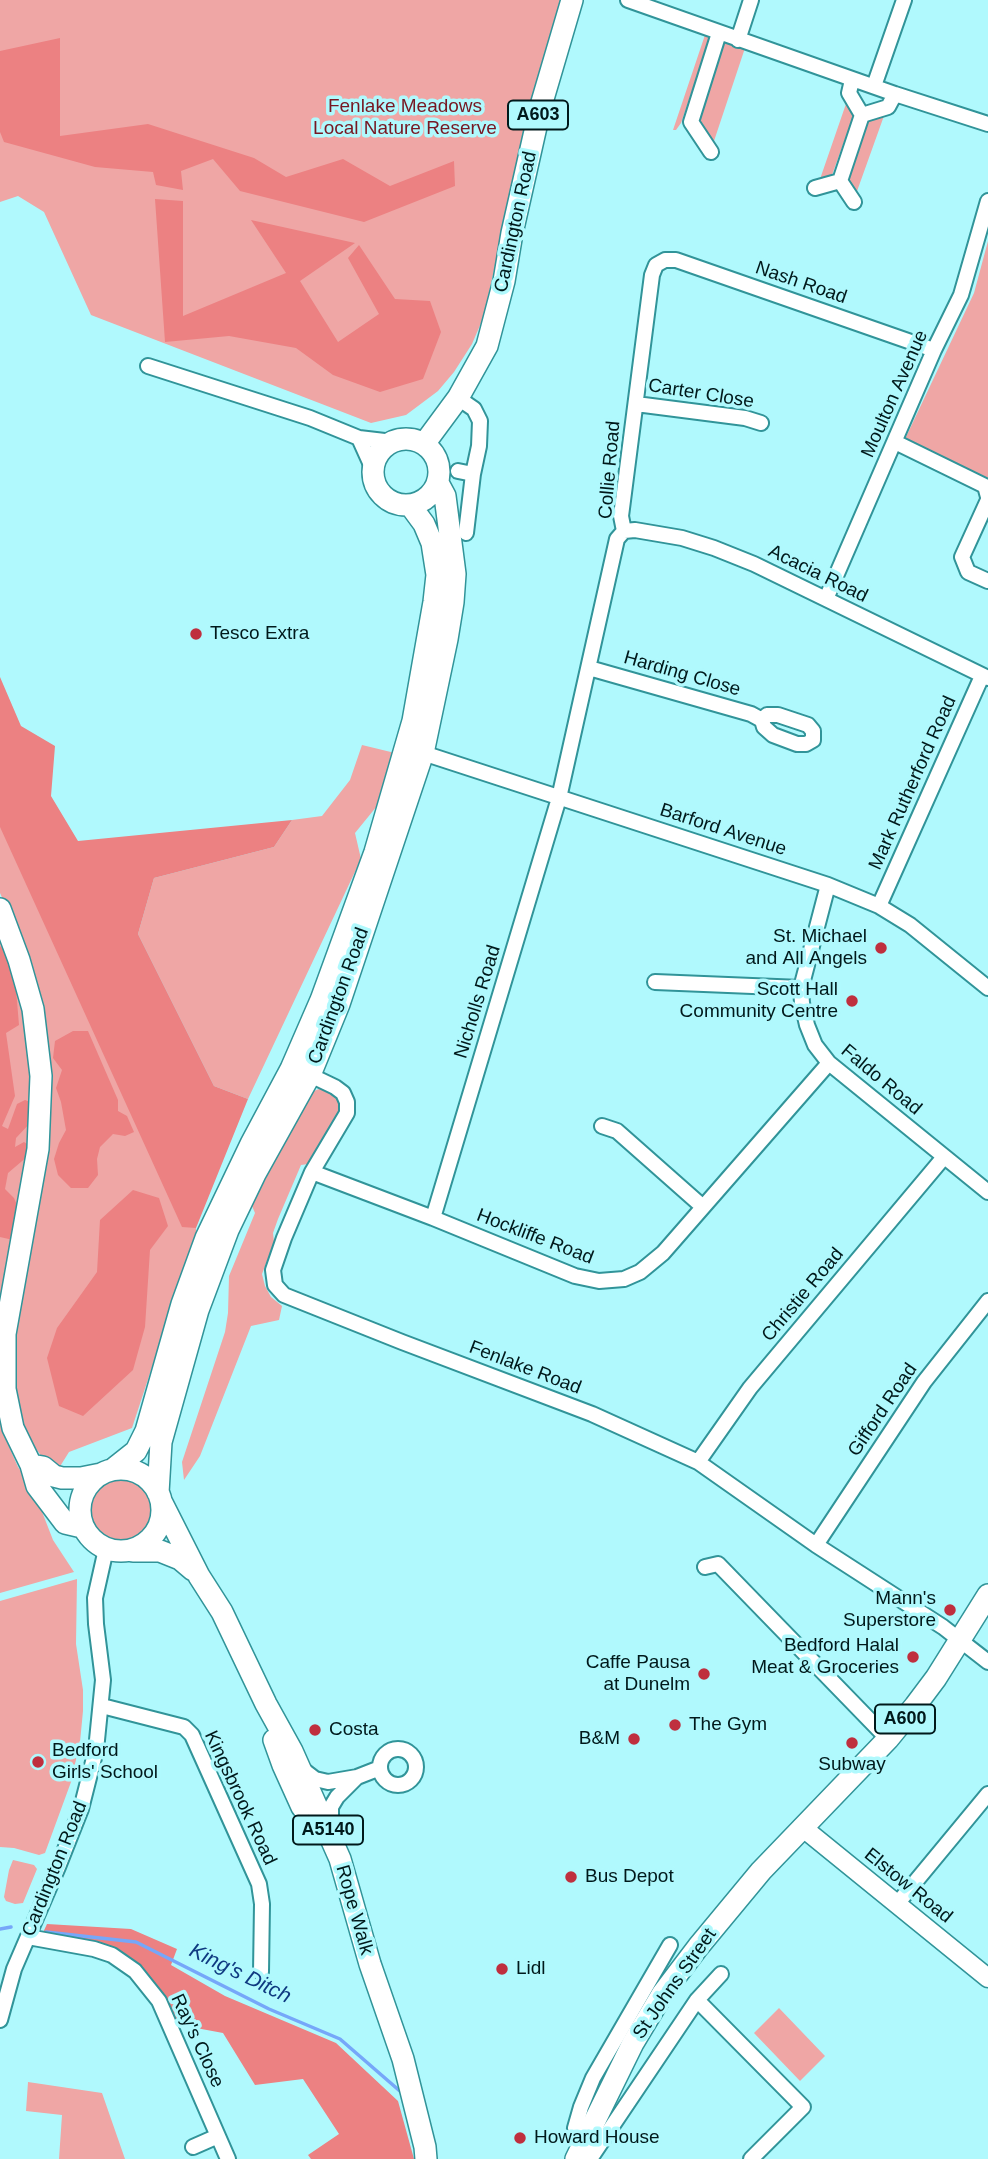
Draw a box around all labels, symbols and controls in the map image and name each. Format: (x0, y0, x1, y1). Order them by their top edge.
park label: Fenlake Meadows Local Nature Reserve (313, 96, 497, 140)
road number: A603 (508, 100, 568, 130)
street label: Cardington Road (490, 149, 542, 295)
street label: Nash Road (752, 257, 850, 309)
street label: Moulton Avenue (857, 327, 933, 461)
street label: Carter Close (647, 374, 755, 414)
street label: Collie Road (594, 420, 626, 520)
street label: Acacia Road (765, 540, 871, 608)
place label: Tesco Extra (210, 623, 309, 645)
marker: Tesco Extra (188, 626, 204, 642)
street label: Harding Close (621, 646, 743, 702)
street label: Mark Rutherford Road (864, 693, 962, 873)
street label: Barford Avenue (657, 799, 789, 861)
street label: Cardington Road (304, 925, 374, 1067)
place label: St. Michael and All Angels (746, 926, 867, 970)
marker: St. Michael and All Angels (873, 940, 889, 956)
street label: Nicholls Road (450, 943, 506, 1061)
place label: Scott Hall Community Centre (680, 979, 838, 1023)
marker: Scott Hall Community Centre (844, 993, 860, 1009)
street label: Faldo Road (836, 1040, 926, 1120)
street label: Hockliffe Road (473, 1204, 597, 1270)
street label: Christie Road (757, 1244, 849, 1346)
street label: Fenlake Road (466, 1336, 584, 1400)
street label: Gifford Road (844, 1359, 922, 1461)
place label: Mann's Superstore (843, 1588, 936, 1632)
marker: Mann's Superstore (942, 1602, 958, 1618)
place label: Bedford Halal Meat & Groceries (751, 1635, 899, 1679)
marker: Bedford Halal Meat & Groceries (905, 1649, 921, 1665)
place label: Caffe Pausa at Dunelm (586, 1652, 690, 1696)
marker: Caffe Pausa at Dunelm (696, 1666, 712, 1682)
road number: A600 (875, 1704, 935, 1734)
place label: The Gym (689, 1714, 767, 1736)
marker: The Gym (667, 1717, 683, 1733)
place label: Costa (329, 1719, 379, 1741)
marker: Costa (307, 1722, 323, 1738)
street label: Kingsbrook Road (199, 1727, 281, 1869)
place label: B&M (579, 1728, 620, 1750)
marker: B&M (626, 1731, 642, 1747)
marker: Subway (844, 1735, 860, 1751)
place label: Bedford Girls' School (52, 1740, 158, 1784)
marker: Bedford Girls' School (30, 1754, 46, 1770)
place label: Subway (818, 1754, 886, 1776)
street label: Cardington Road (18, 1798, 92, 1940)
road number: A5140 (293, 1816, 363, 1844)
street label: Elstow Road (859, 1844, 957, 1928)
street label: Rope Walk (330, 1863, 378, 1957)
place label: Bus Depot (585, 1866, 674, 1888)
marker: Bus Depot (563, 1869, 579, 1885)
street label: St Johns Street (628, 1924, 722, 2044)
water label: King's Ditch (185, 1939, 295, 2009)
place label: Lidl (516, 1958, 546, 1980)
marker: Lidl (494, 1961, 510, 1977)
street label: Ray's Close (165, 1991, 229, 2091)
place label: Howard House (534, 2127, 660, 2149)
marker: Howard House (512, 2130, 528, 2146)

